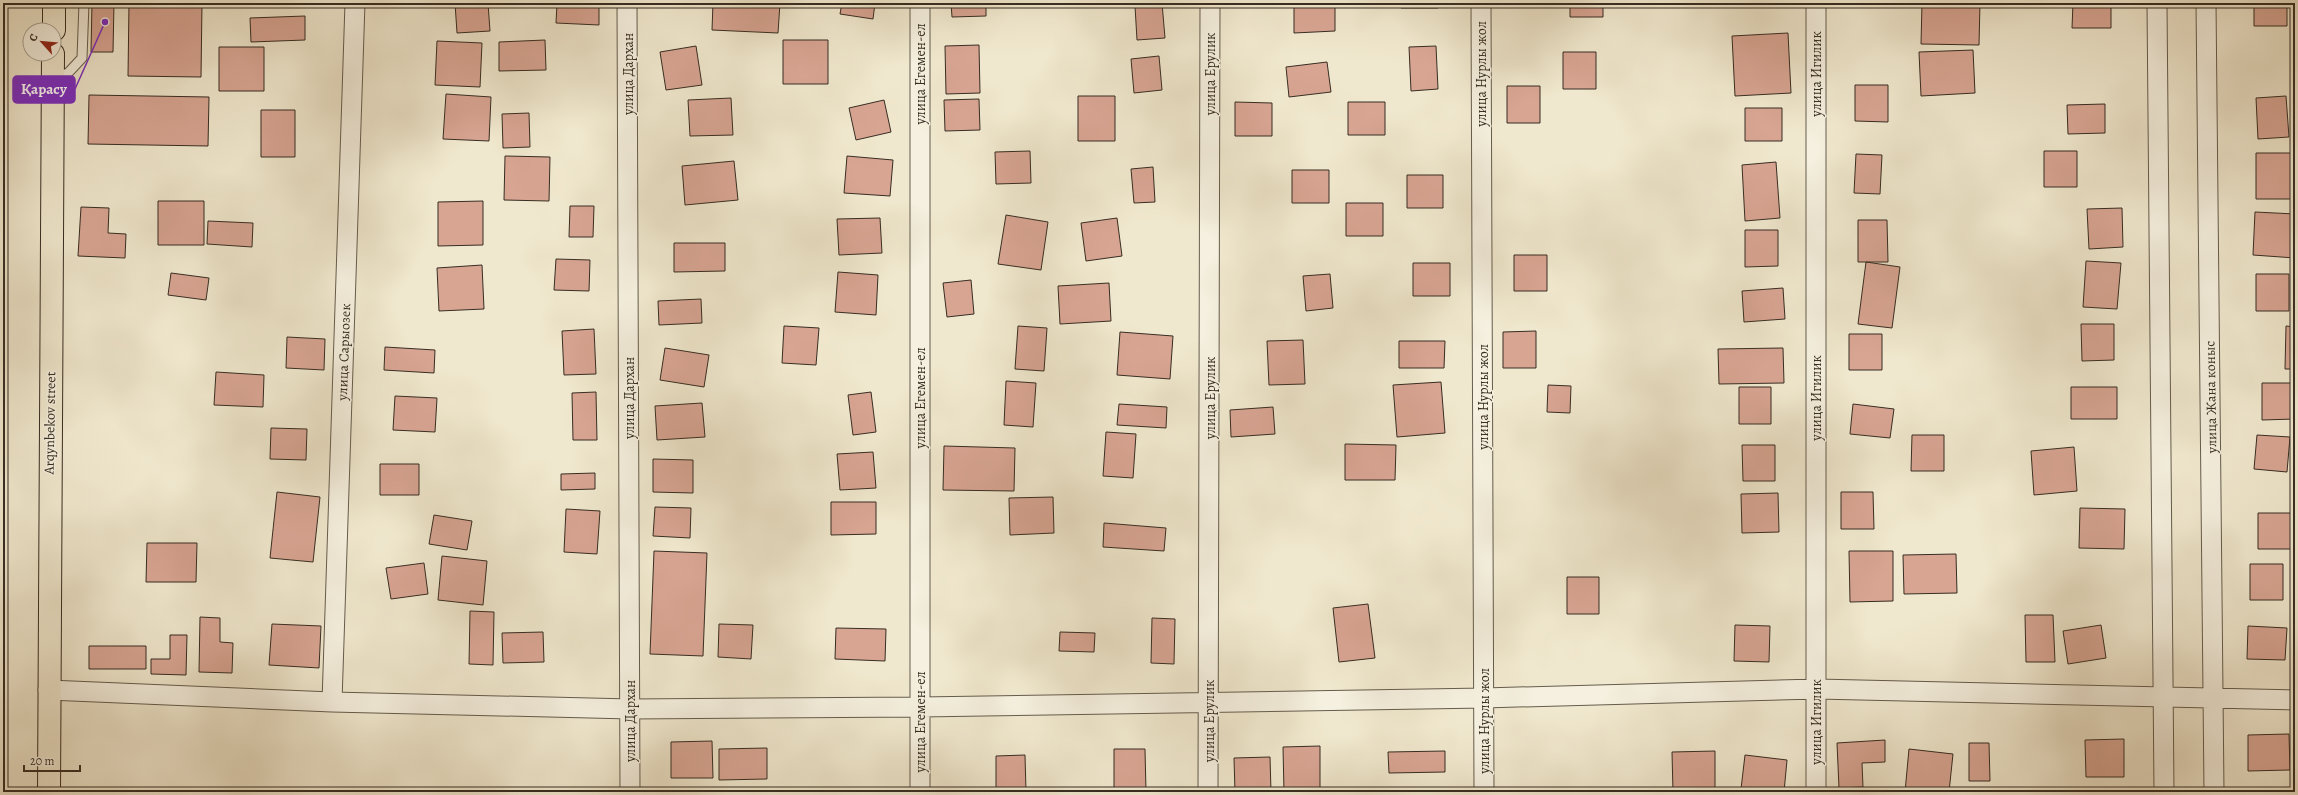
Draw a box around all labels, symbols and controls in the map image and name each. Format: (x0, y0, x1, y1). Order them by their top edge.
street label: улица Нурлы жол (1472, 21, 1491, 128)
north arrow (22, 22, 62, 62)
street label: улица Егемен-ел (911, 23, 930, 126)
text: С (25, 31, 42, 44)
street label: улица Игилик (1807, 31, 1826, 118)
street label: улица Дархан (619, 33, 638, 116)
street label: улица Ерулик (1201, 33, 1220, 116)
callout: Қарасу (13, 76, 75, 103)
text: Қарасу (21, 79, 68, 99)
street label: улица Сарыозек (333, 303, 355, 402)
street label: улица Жана коныс (2201, 341, 2221, 454)
street label: улица Нурлы жол (1474, 344, 1493, 451)
street label: улица Егемен-ел (911, 347, 930, 450)
street label: улица Игилик (1807, 355, 1826, 442)
street label: улица Дархан (620, 357, 639, 440)
street label: улица Ерулик (1201, 357, 1220, 440)
street label: Arqynbekov street (40, 371, 60, 476)
street label: улица Нурлы жол (1475, 668, 1494, 775)
street label: улица Егемен-ел (911, 671, 930, 774)
street label: улица Игилик (1807, 679, 1826, 766)
street label: улица Дархан (621, 680, 640, 763)
street label: улица Ерулик (1200, 680, 1219, 763)
scale bar (24, 747, 80, 773)
text: 20 m (30, 753, 54, 769)

